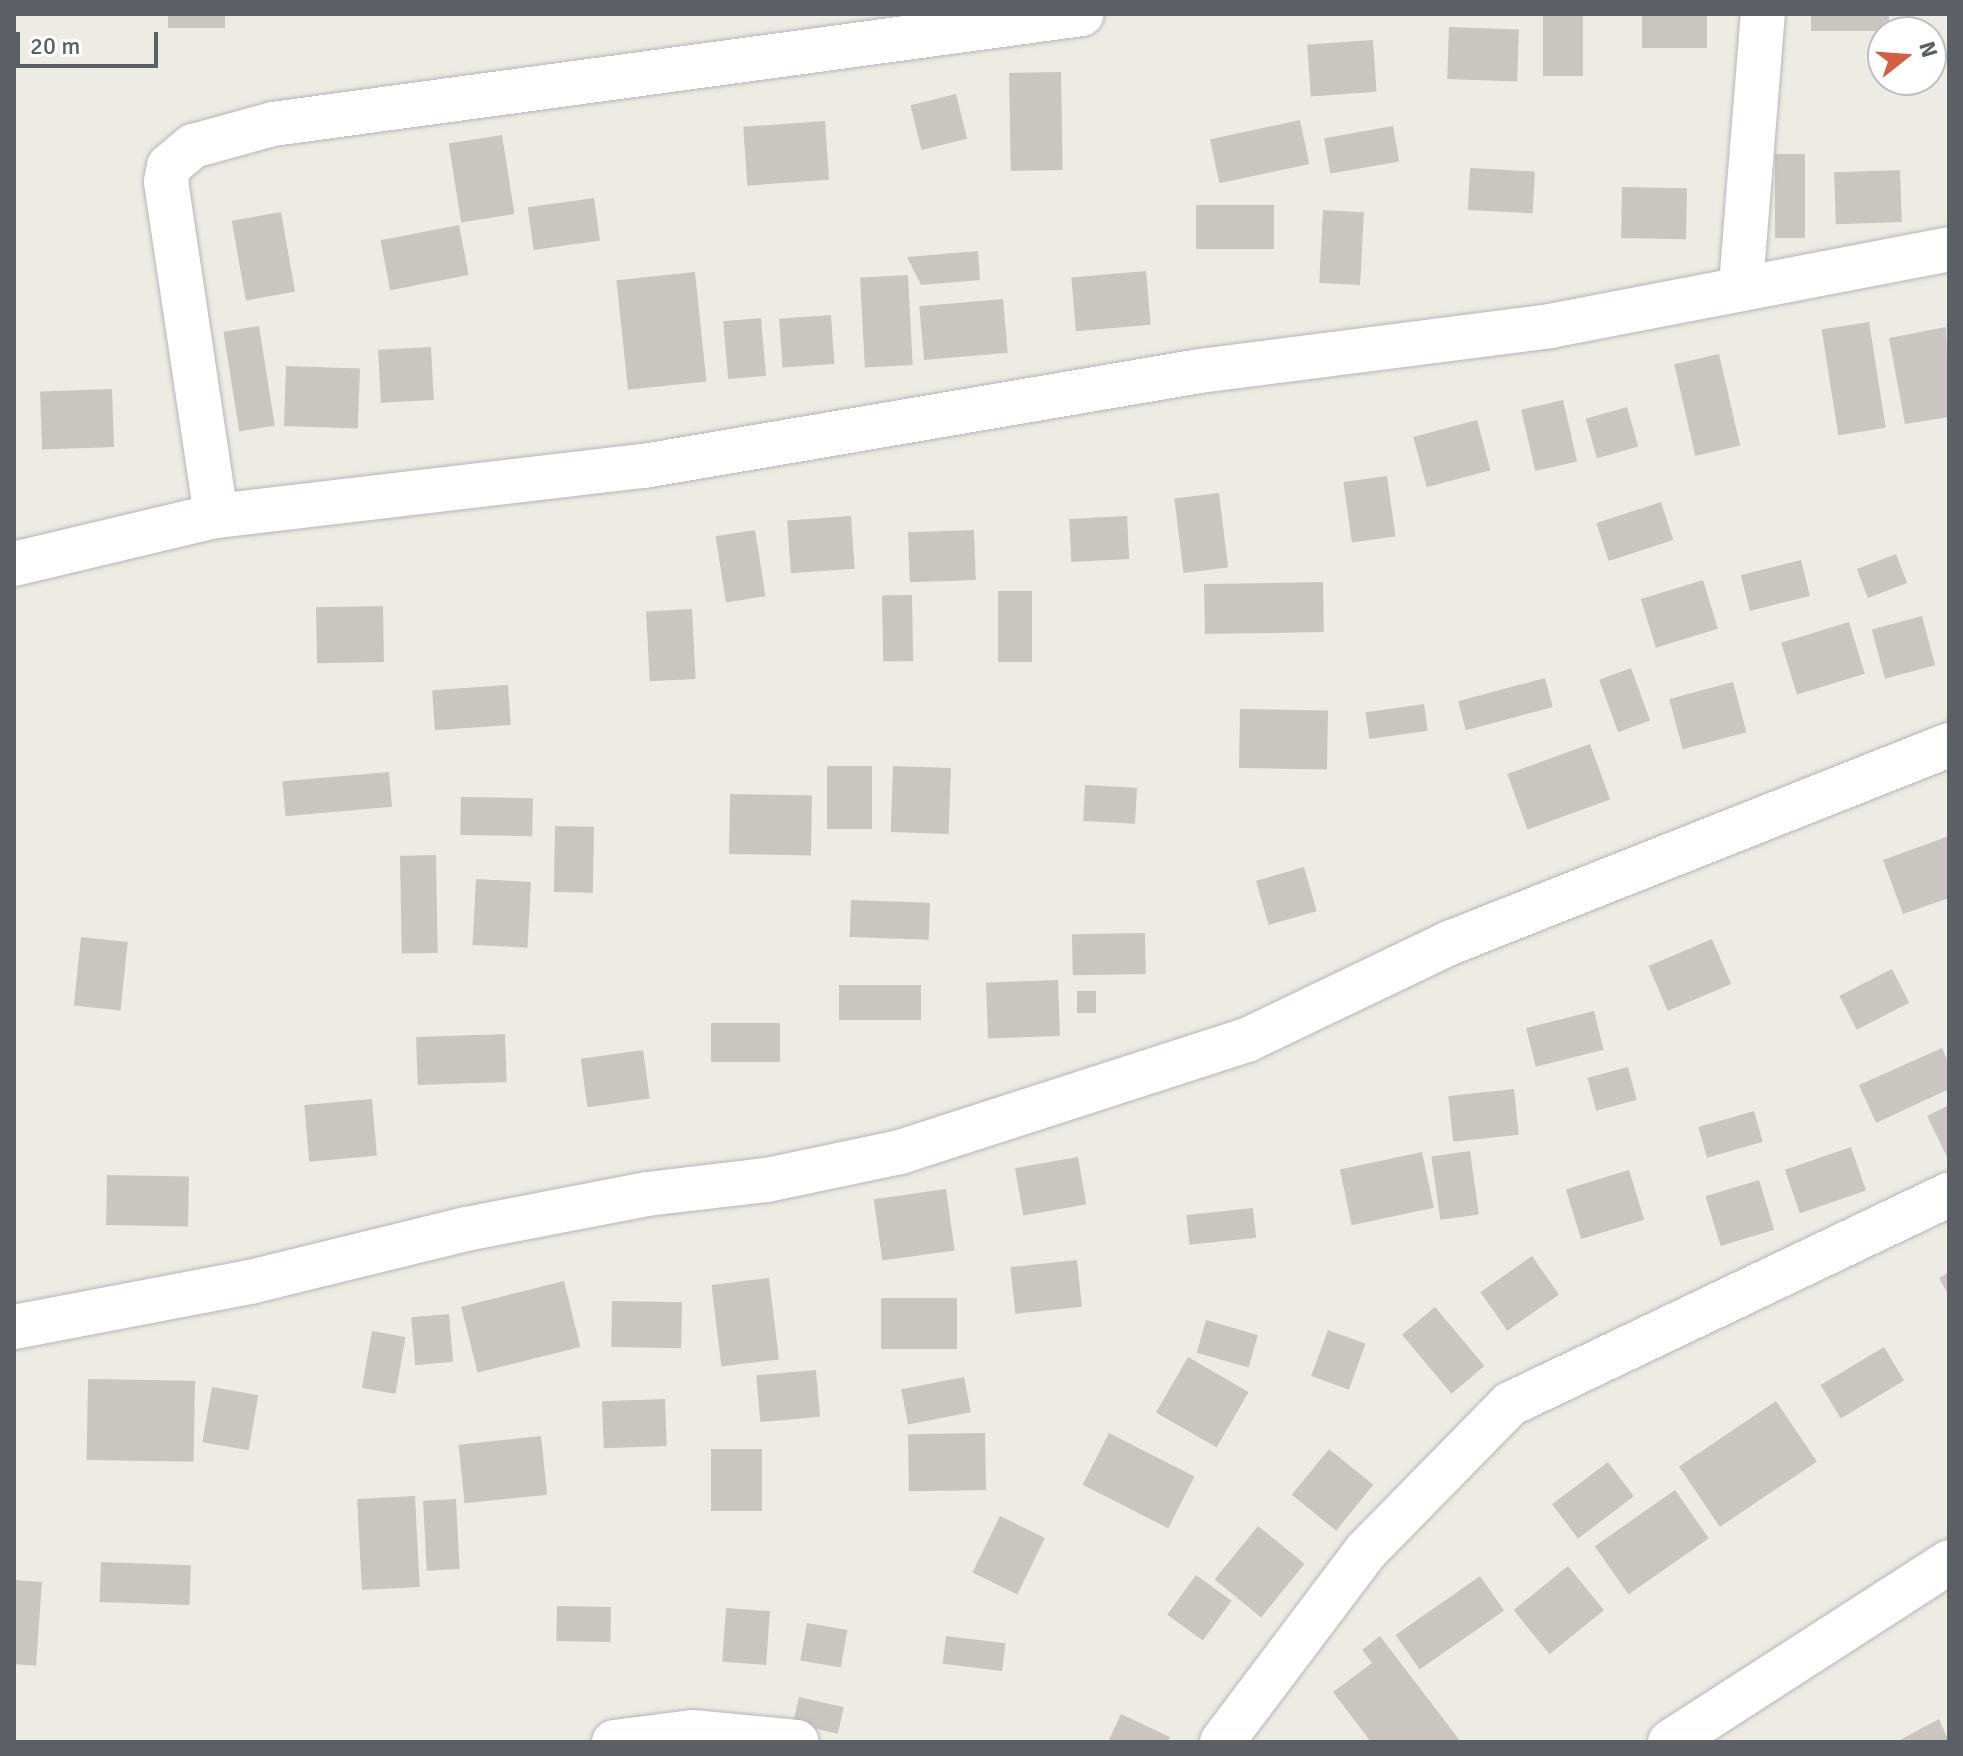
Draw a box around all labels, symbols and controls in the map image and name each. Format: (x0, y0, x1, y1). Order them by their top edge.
scale bar (20, 16, 162, 66)
north arrow (1867, 16, 1947, 96)
text: 20 m (30, 31, 80, 61)
text: N (1913, 38, 1944, 61)

